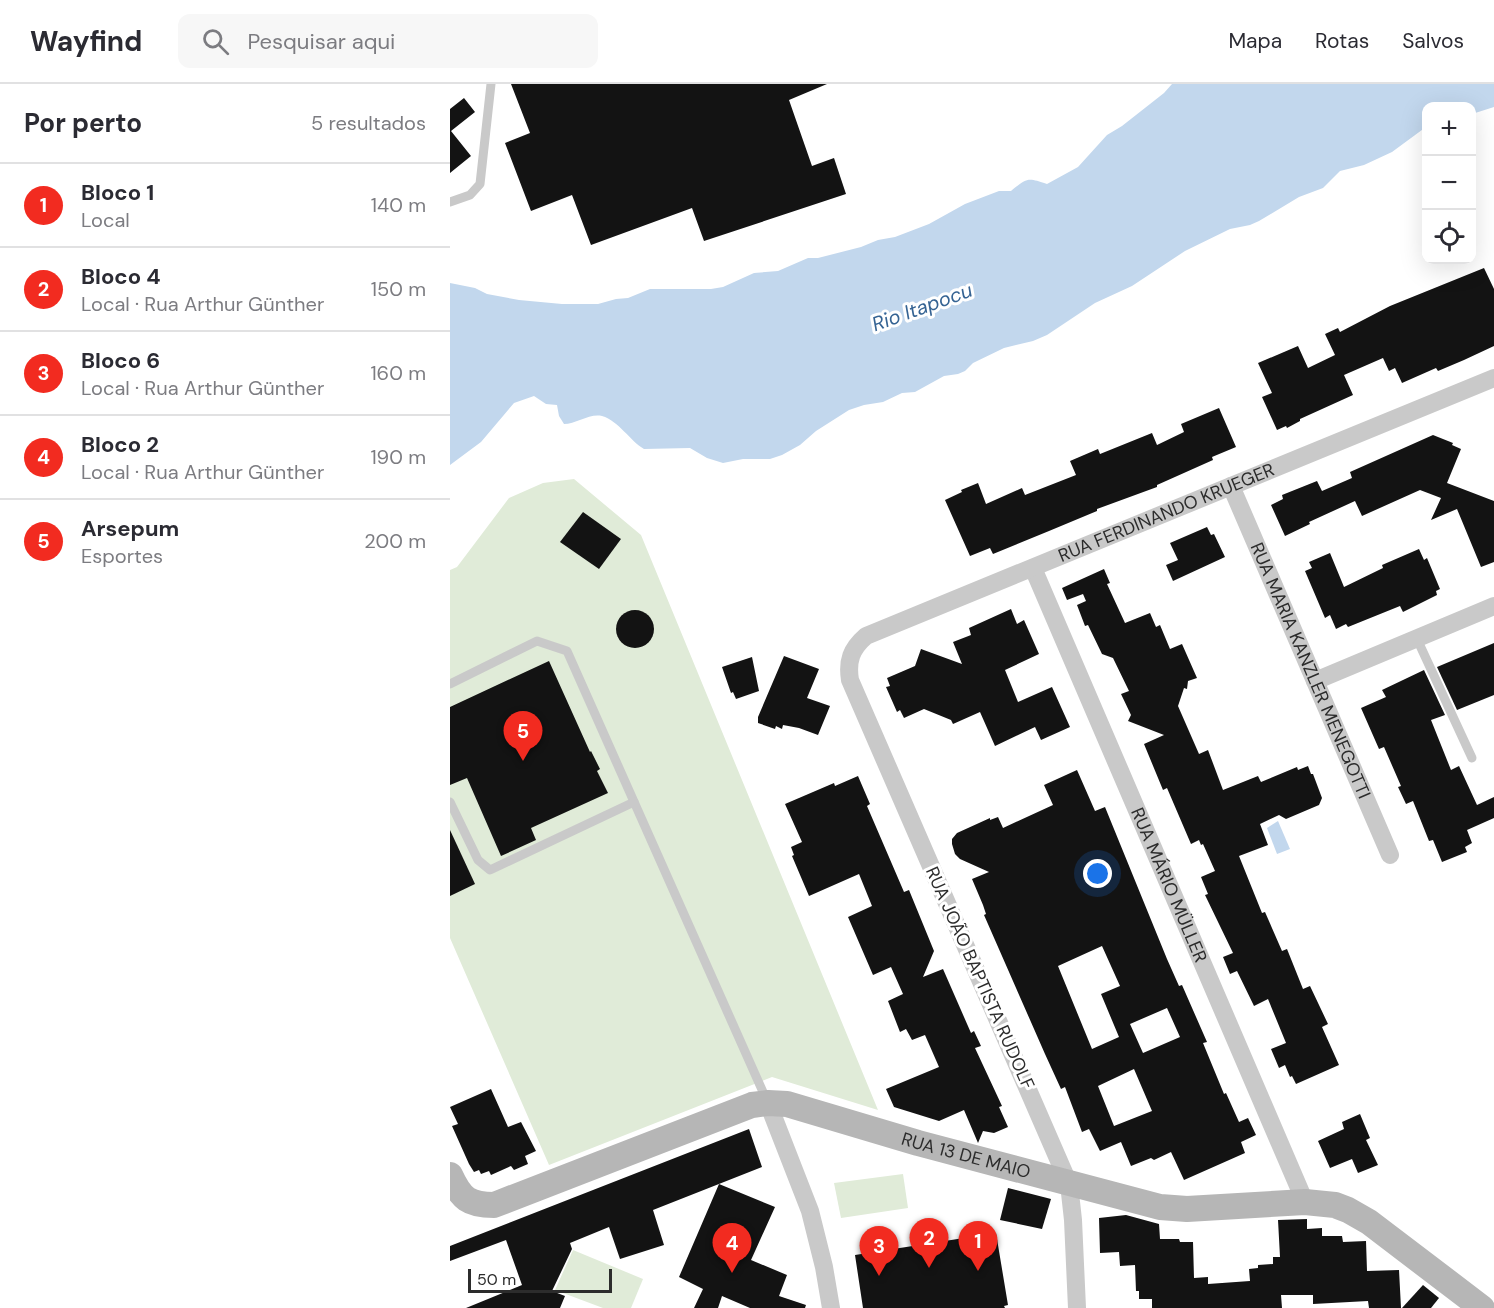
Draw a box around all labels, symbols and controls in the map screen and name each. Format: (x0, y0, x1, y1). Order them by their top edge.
search box (178, 14, 598, 68)
text: Wayfind (30, 23, 142, 60)
icon: search (199, 25, 232, 58)
text: Pesquisar aqui (247, 27, 395, 56)
text: Mapa (1228, 27, 1282, 55)
text: Rotas (1315, 27, 1369, 55)
text: Salvos (1402, 27, 1464, 55)
map controls (1422, 102, 1476, 264)
button: + (1422, 102, 1476, 156)
text: Por perto (24, 106, 142, 140)
text: 5 resultados (311, 110, 426, 136)
button: − (1422, 156, 1476, 210)
text: Bloco 1 (81, 178, 154, 207)
text: 1 (40, 192, 47, 218)
text: 140 m (371, 192, 426, 218)
text: Local (81, 207, 130, 233)
button: locate (1422, 210, 1476, 264)
text: Bloco 4 (81, 262, 161, 291)
text: 2 (38, 276, 49, 302)
text: 150 m (371, 276, 426, 302)
water label: Rio Itapocu (868, 277, 976, 337)
text: Local · Rua Arthur Günther (81, 291, 324, 317)
text: Bloco 6 (81, 346, 160, 375)
text: 3 (37, 360, 50, 386)
text: 160 m (370, 360, 426, 386)
text: Local · Rua Arthur Günther (81, 375, 324, 401)
text: Bloco 2 (81, 430, 159, 459)
text: 4 (37, 444, 50, 470)
text: 190 m (370, 444, 426, 470)
street label: RUA FERDINANDO KRUEGER (1055, 458, 1278, 568)
text: Local · Rua Arthur Günther (81, 459, 324, 485)
text: Arsepum (81, 514, 179, 543)
text: 5 (37, 528, 50, 554)
text: 200 m (364, 528, 426, 554)
street label: RUA MARIA KANZLER MENEGOTTI (1245, 539, 1376, 802)
text: Esportes (81, 543, 163, 569)
pin: 5 (504, 712, 542, 761)
street label: RUA MÁRIO MÜLLER (1125, 804, 1213, 966)
your location (1083, 859, 1112, 888)
street label: RUA JOÃO BAPTISTA RUDOLF (920, 863, 1040, 1094)
street label: RUA 13 DE MAIO (899, 1127, 1033, 1184)
pin: 2 (910, 1218, 948, 1268)
pin: 1 (958, 1222, 998, 1271)
pin: 4 (712, 1224, 752, 1273)
pin: 3 (860, 1226, 898, 1276)
scale bar (468, 1266, 612, 1294)
text: 50 m (477, 1269, 516, 1290)

